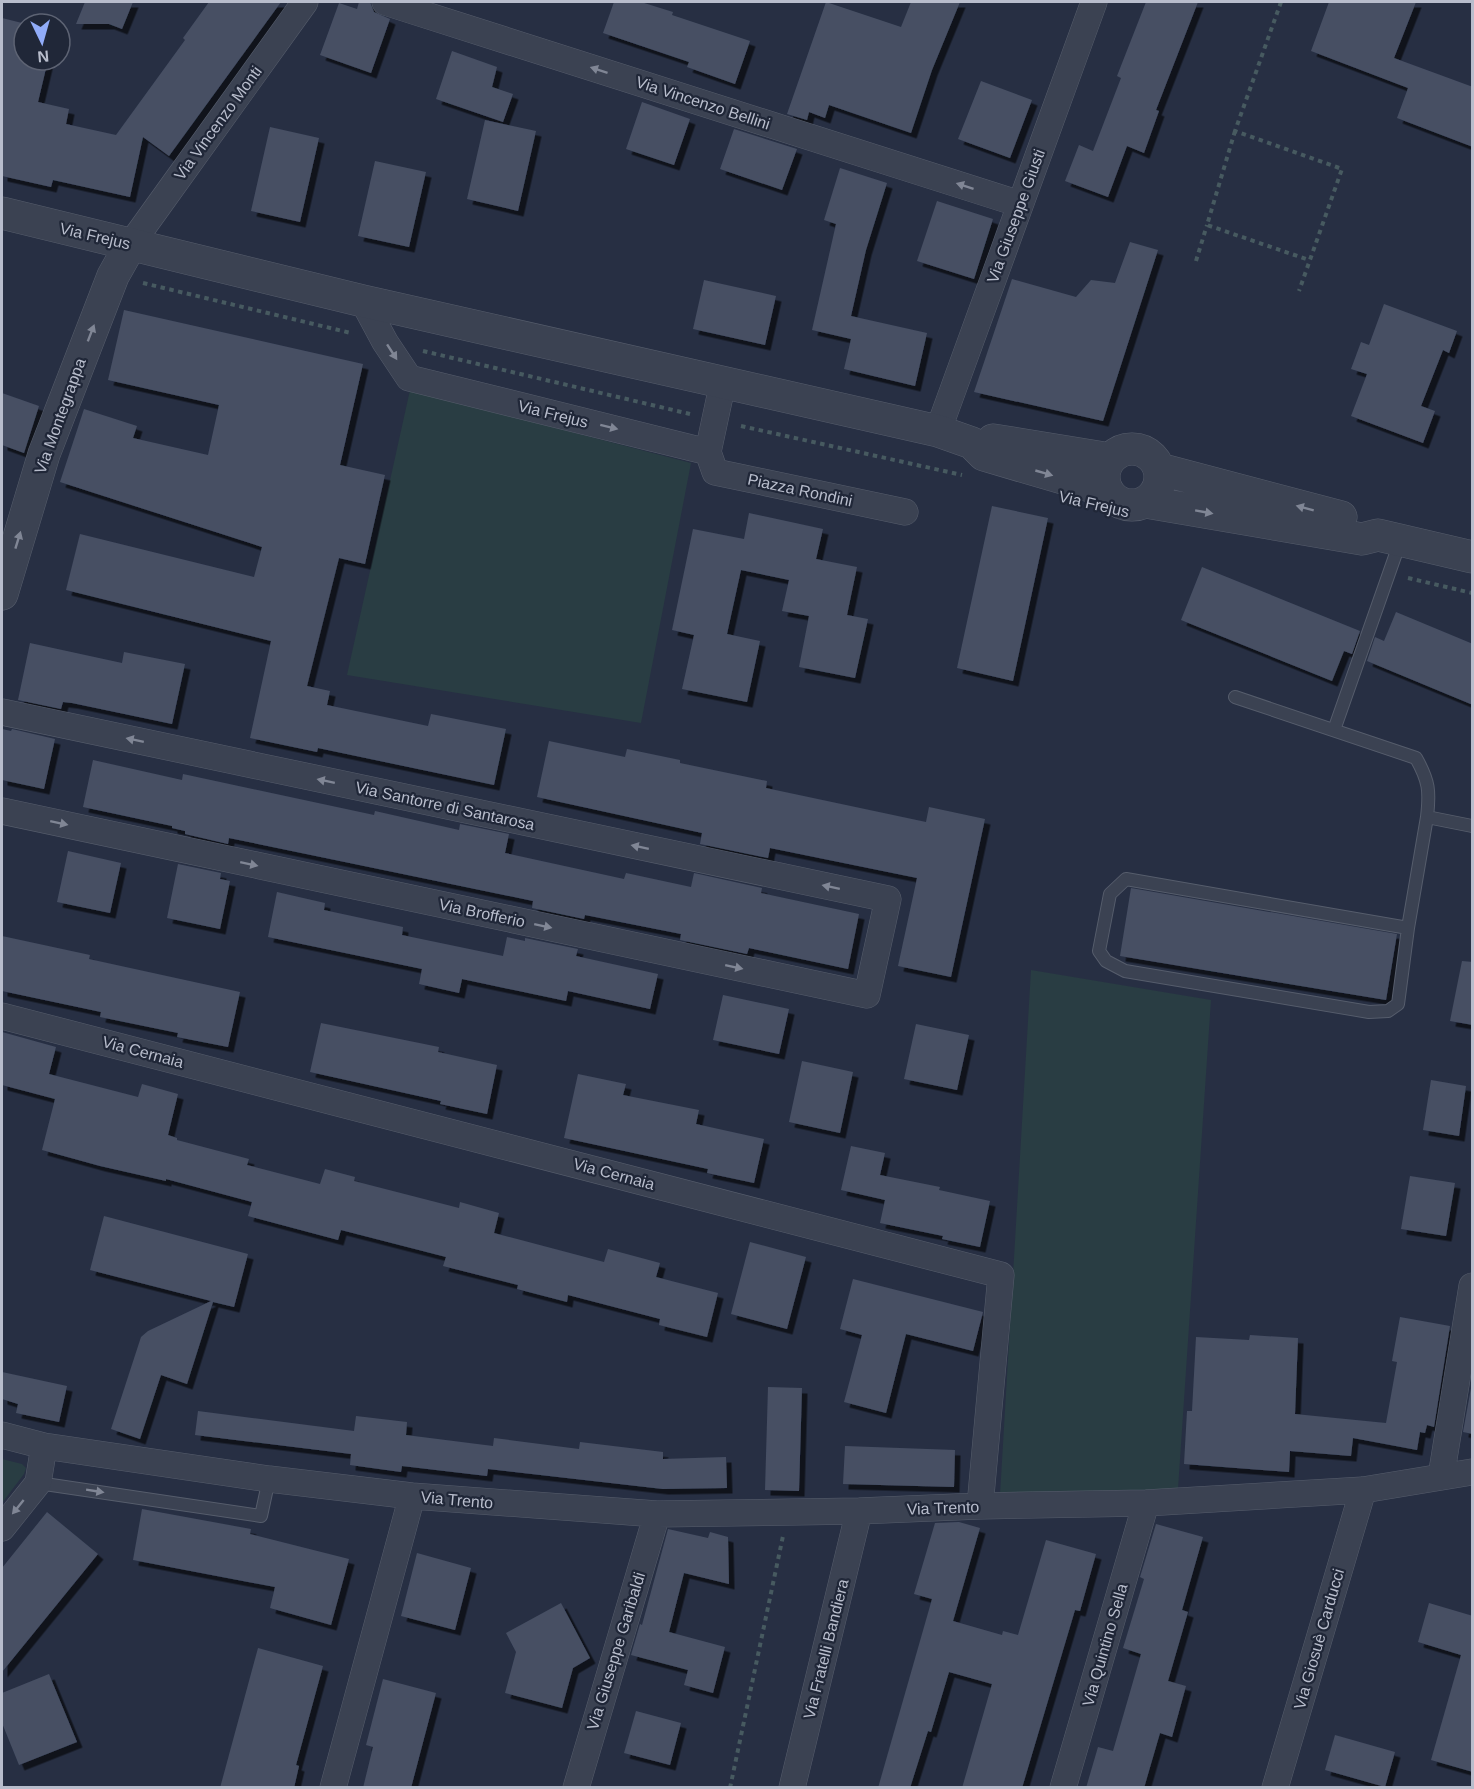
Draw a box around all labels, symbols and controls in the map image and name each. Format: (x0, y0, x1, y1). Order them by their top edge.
north arrow (12, 12, 72, 72)
text: N (37, 47, 50, 65)
street label: Via Vincenzo Monti (171, 63, 265, 183)
one-way arrow (590, 64, 608, 74)
street label: Via Vincenzo Bellini (634, 73, 772, 133)
street label: Via Giuseppe Giusti (984, 147, 1048, 285)
one-way arrow (956, 181, 974, 190)
street label: Via Frejus (58, 220, 132, 252)
one-way arrow (87, 324, 96, 342)
one-way arrow (386, 344, 397, 360)
street label: Via Montegrappa (31, 356, 89, 476)
street label: Via Frejus (516, 397, 590, 431)
one-way arrow (600, 423, 618, 433)
one-way arrow (1035, 469, 1053, 478)
street label: Piazza Rondini (746, 471, 854, 509)
street label: Via Frejus (1057, 488, 1131, 520)
one-way arrow (1296, 502, 1315, 512)
one-way arrow (1194, 508, 1213, 517)
one-way arrow (14, 531, 23, 549)
one-way arrow (126, 735, 144, 745)
one-way arrow (316, 776, 335, 785)
street label: Via Santorre di Santarosa (354, 779, 536, 833)
one-way arrow (49, 819, 68, 828)
one-way arrow (630, 842, 649, 851)
one-way arrow (240, 859, 259, 869)
one-way arrow (822, 882, 840, 892)
street label: Via Brofferio (437, 896, 527, 930)
one-way arrow (534, 922, 553, 931)
one-way arrow (724, 962, 743, 972)
street label: Via Cernaia (101, 1033, 186, 1071)
street label: Via Cernaia (572, 1155, 657, 1193)
one-way arrow (86, 1487, 105, 1496)
street label: Via Trento (420, 1488, 494, 1512)
street label: Via Trento (906, 1498, 980, 1518)
one-way arrow (11, 1499, 24, 1515)
street label: Via Giosuè Carducci (1291, 1567, 1347, 1711)
street label: Via Giuseppe Garibaldi (584, 1570, 648, 1732)
street label: Via Fratelli Bandiera (800, 1577, 852, 1721)
street label: Via Quintino Sella (1079, 1582, 1131, 1708)

